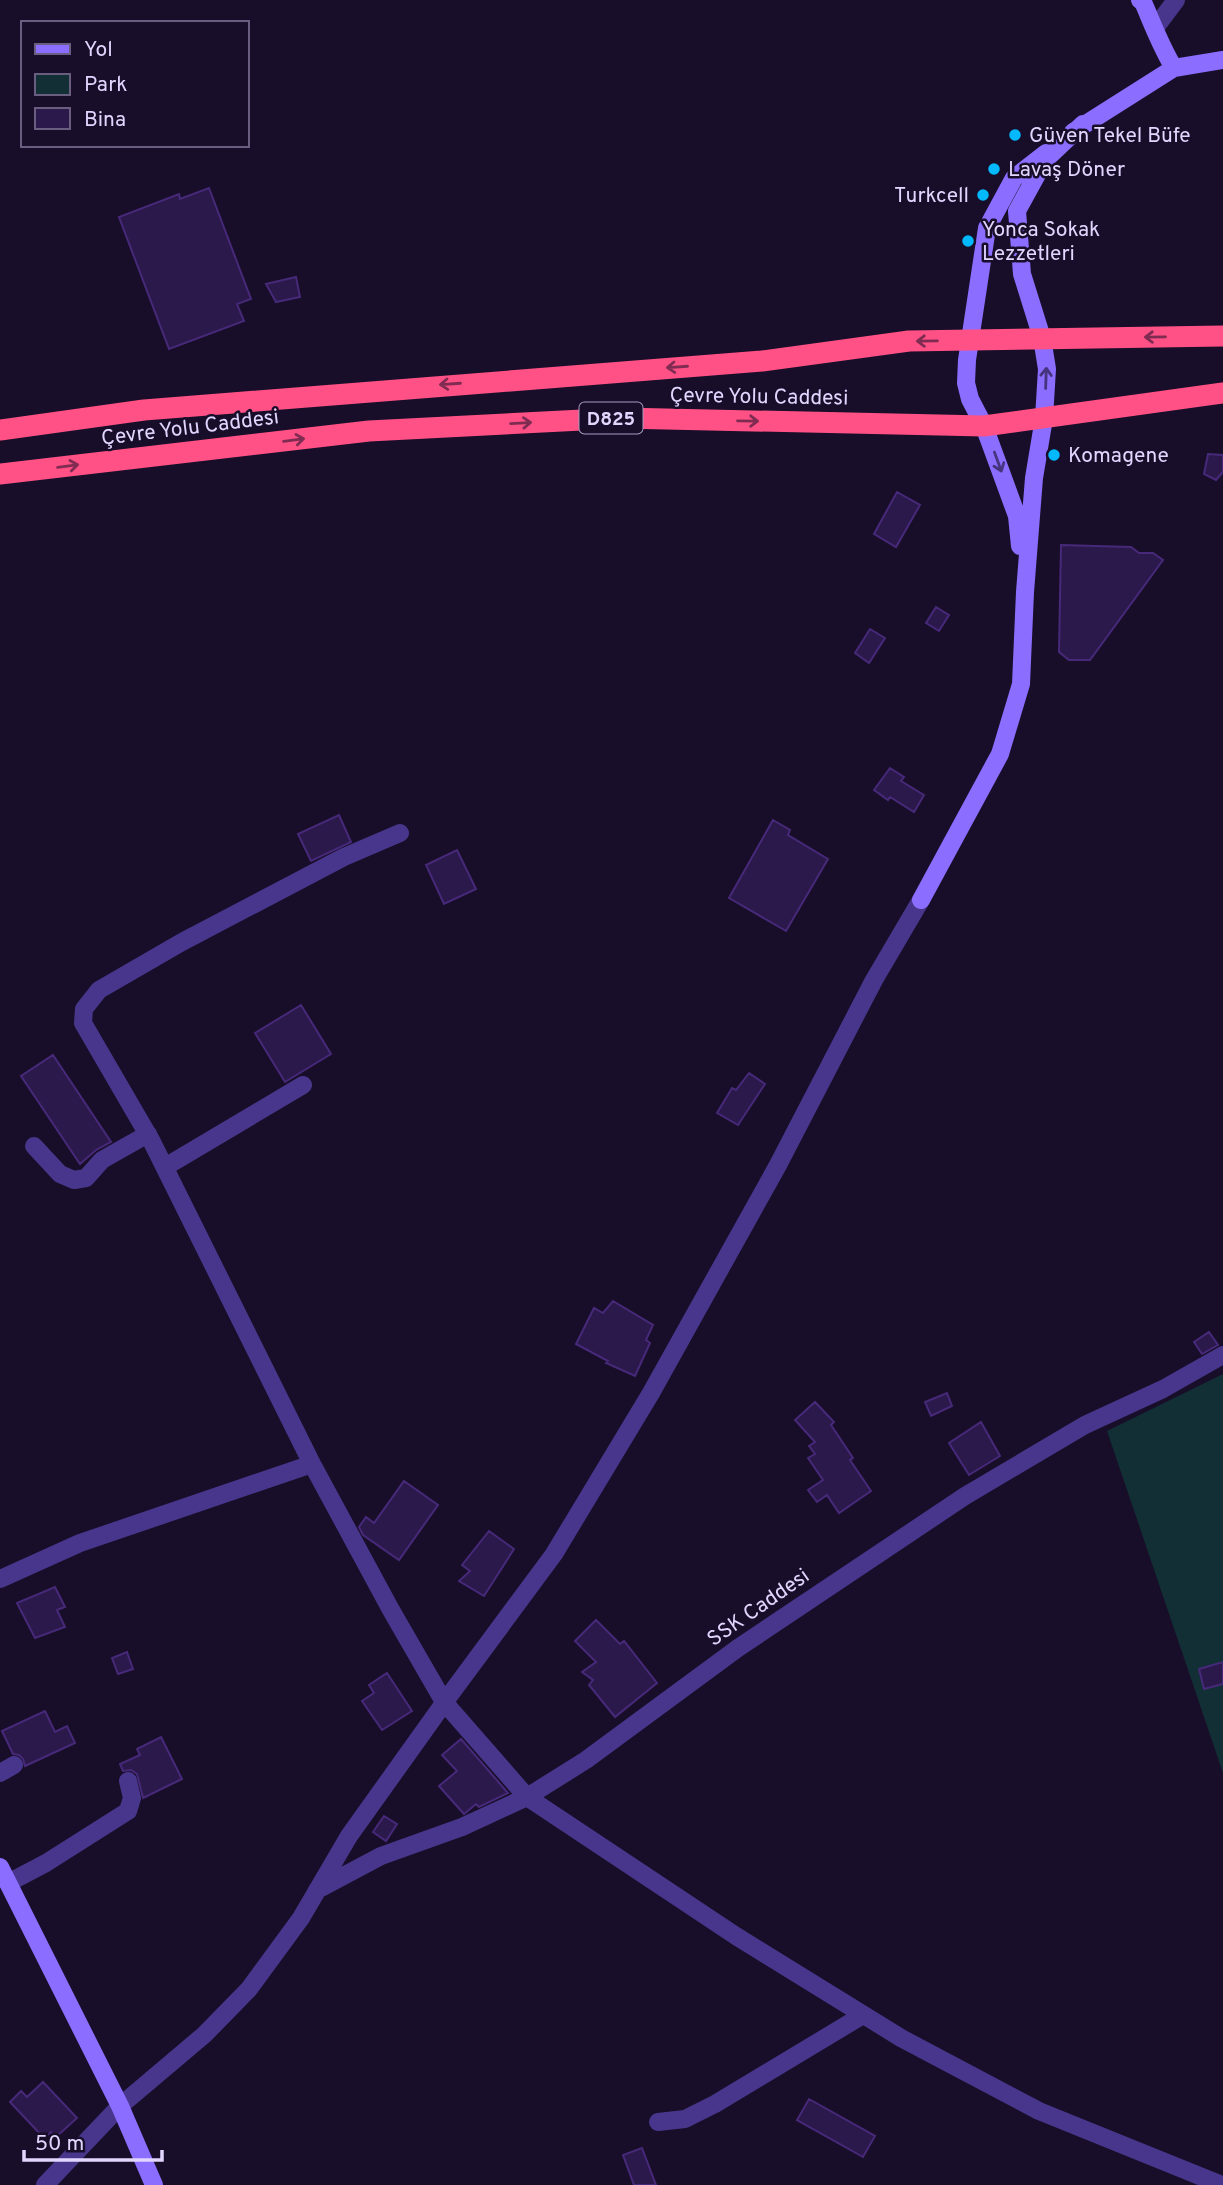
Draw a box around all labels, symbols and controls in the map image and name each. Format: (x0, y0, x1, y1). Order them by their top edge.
legend (21, 21, 248, 147)
text: Yol (84, 37, 113, 64)
text: Park (84, 72, 127, 99)
text: Bina (84, 107, 126, 134)
place label: Güven Tekel Büfe (1029, 123, 1191, 150)
marker: Güven Tekel Büfe (1007, 127, 1023, 143)
place label: Lavaş Döner (1008, 157, 1125, 184)
marker: Lavaş Döner (986, 161, 1002, 177)
place label: Turkcell (894, 183, 969, 210)
marker: Turkcell (975, 187, 991, 203)
place label: Yonca Sokak Lezzetleri (982, 217, 1100, 268)
marker: Yonca Sokak Lezzetleri (960, 233, 976, 249)
one-way arrow (1144, 330, 1167, 344)
one-way arrow (916, 334, 939, 348)
one-way arrow (666, 361, 689, 374)
one-way arrow (1039, 366, 1052, 389)
one-way arrow (439, 378, 462, 391)
street label: Çevre Yolu Caddesi (669, 382, 849, 413)
road number: D825 (580, 402, 642, 434)
street label: Çevre Yolu Caddesi (100, 404, 281, 453)
one-way arrow (736, 414, 759, 427)
one-way arrow (509, 417, 532, 430)
one-way arrow (282, 433, 305, 446)
place label: Komagene (1068, 443, 1169, 470)
marker: Komagene (1046, 447, 1062, 463)
one-way arrow (993, 451, 1005, 473)
one-way arrow (56, 459, 79, 472)
street label: SSK Caddesi (702, 1563, 815, 1653)
scale bar (24, 2118, 163, 2162)
text: 50 m (35, 2131, 84, 2158)

